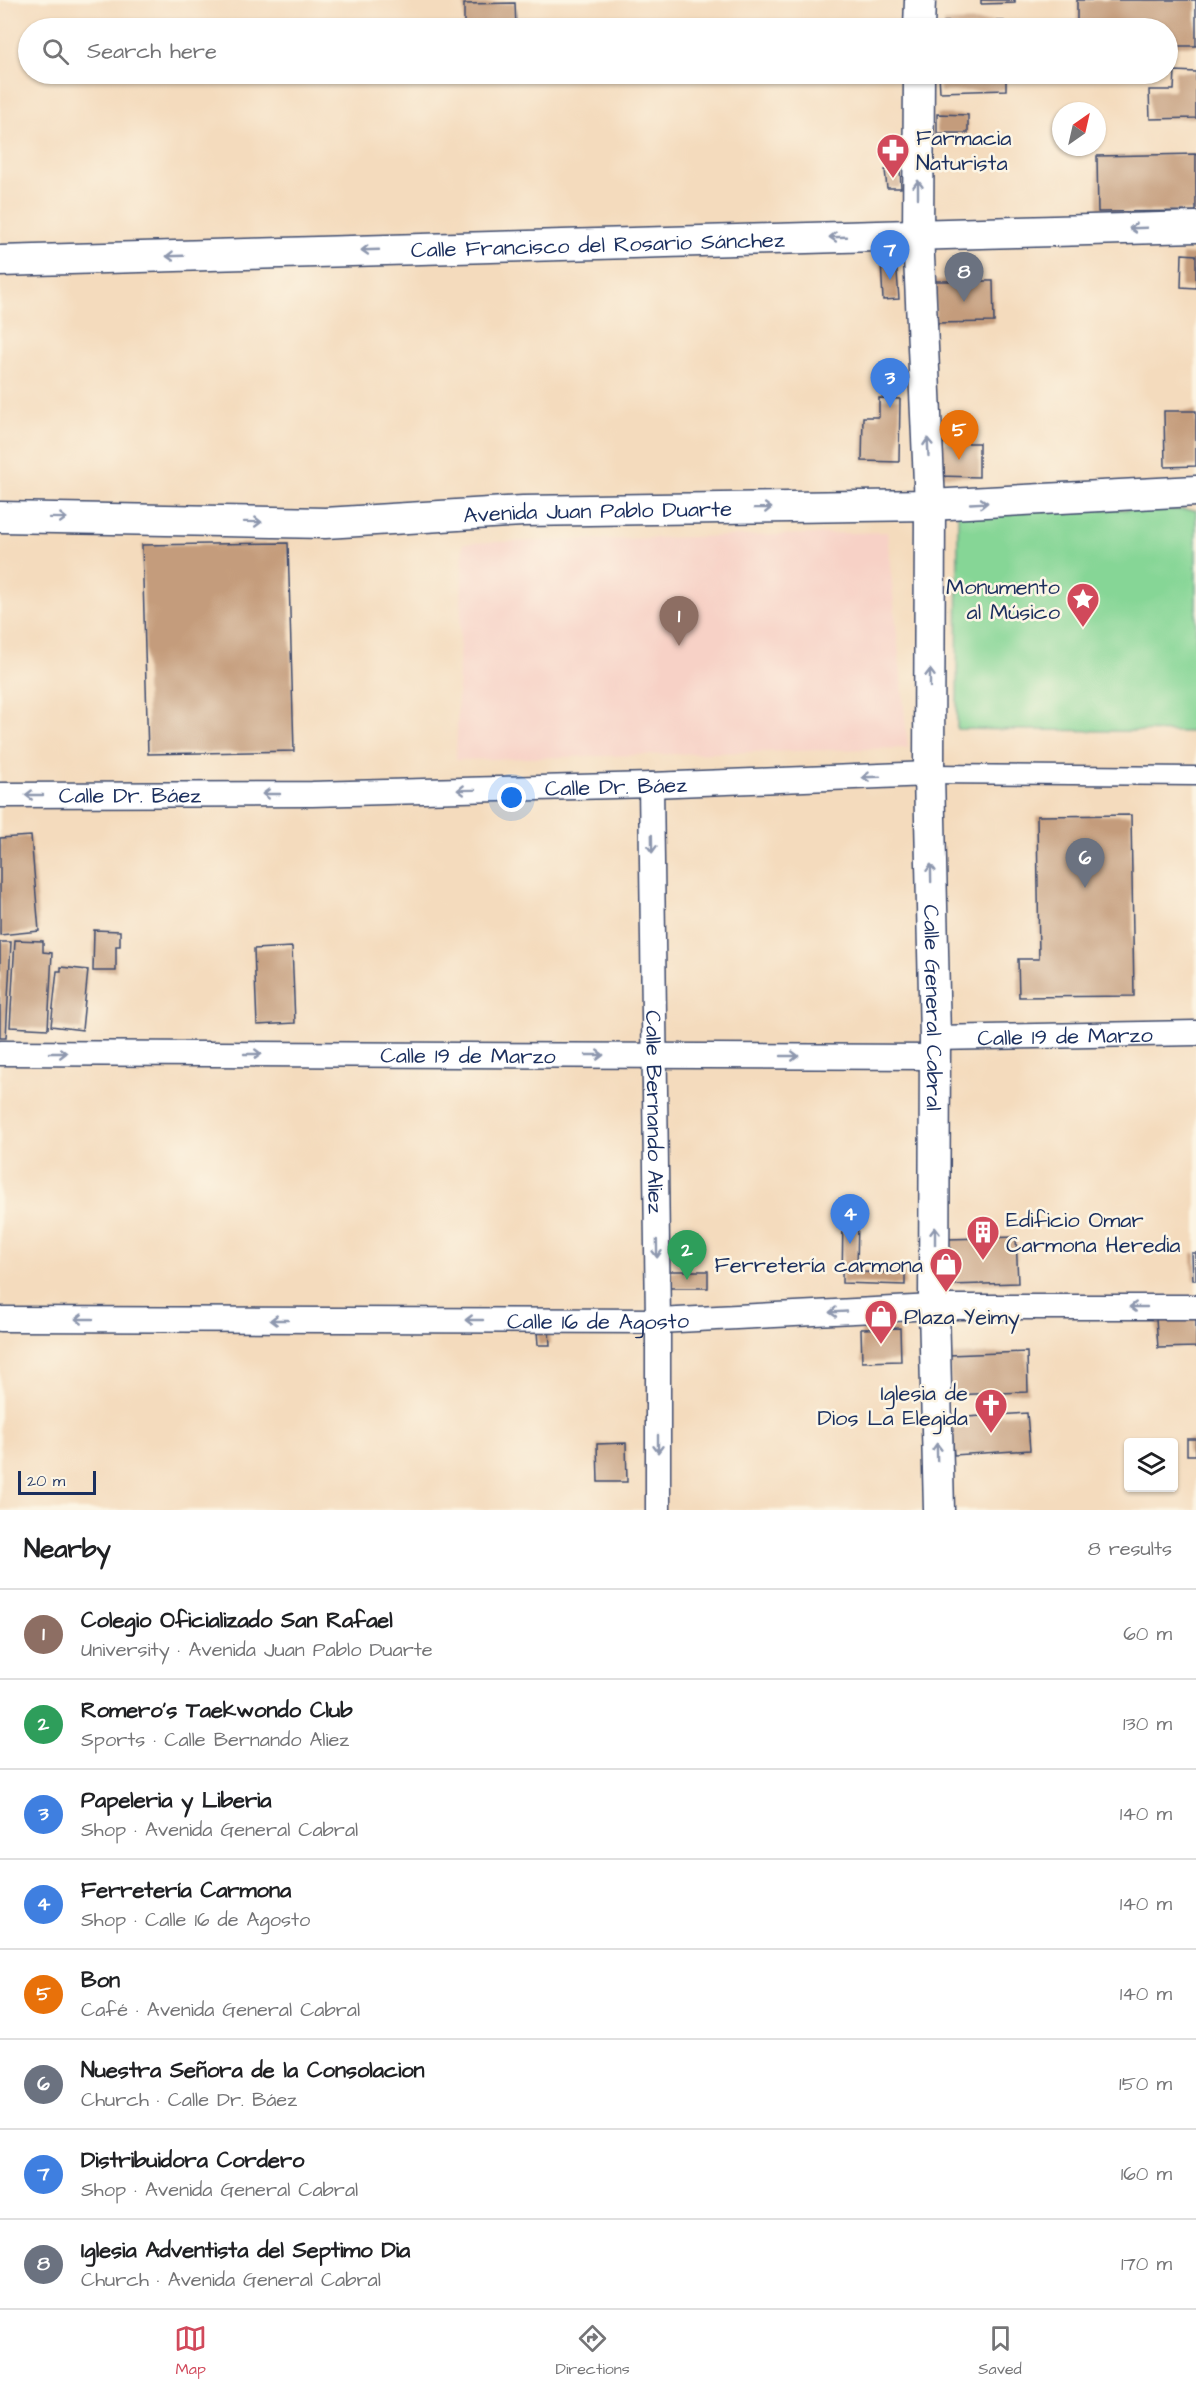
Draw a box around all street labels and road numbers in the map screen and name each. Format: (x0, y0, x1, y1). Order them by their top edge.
street label: Calle Francisco del Rosario Sánchez (410, 225, 785, 266)
street label: Avenida Juan Pablo Duarte (462, 494, 732, 532)
street label: Calle Dr. Báez (544, 770, 688, 805)
street label: Calle Dr. Báez (59, 780, 201, 812)
street label: Calle General Cabral (915, 904, 949, 1111)
street label: Calle Bernando Aliez (637, 1010, 671, 1214)
street label: Calle 19 de Marzo (977, 1020, 1154, 1054)
street label: Calle 19 de Marzo (380, 1041, 556, 1072)
street label: Calle 16 de Agosto (507, 1305, 690, 1339)

